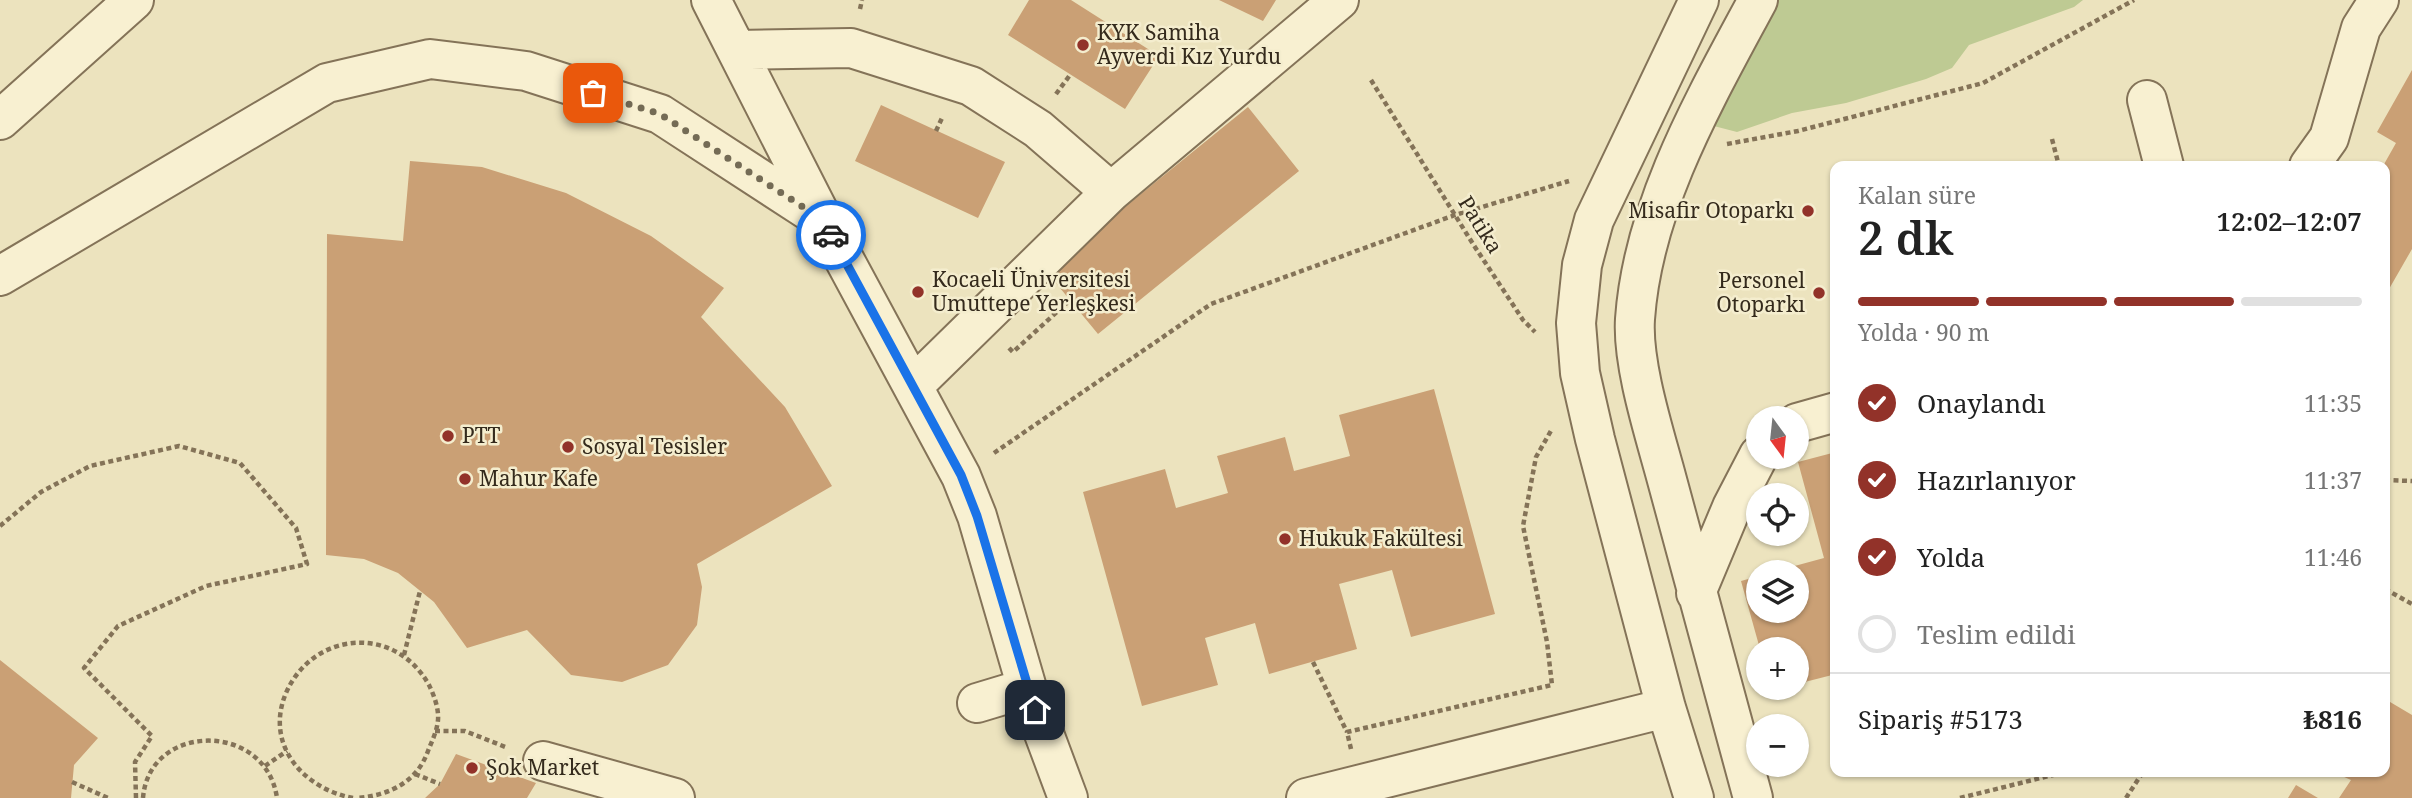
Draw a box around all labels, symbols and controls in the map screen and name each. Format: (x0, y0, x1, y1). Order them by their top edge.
place label: KYK Samiha Ayverdi Kız Yurdu (1097, 18, 1281, 70)
marker: KYK Samiha Ayverdi Kız Yurdu (1075, 37, 1091, 53)
pin (563, 63, 623, 123)
icon: bag (574, 74, 612, 112)
text: Kalan süre (1858, 179, 1976, 211)
street label: Patika (1452, 190, 1509, 258)
place label: Misafir Otoparkı (1628, 196, 1794, 224)
courier (796, 200, 866, 270)
marker: Misafir Otoparkı (1800, 203, 1816, 219)
text: 12:02–12:07 (2216, 203, 2362, 239)
text: 2 dk (1858, 206, 1954, 268)
icon: car (812, 216, 850, 254)
place label: Kocaeli Üniversitesi Umuttepe Yerleşkesi (932, 265, 1135, 317)
place label: Personel Otoparkı (1716, 266, 1805, 318)
marker: Kocaeli Üniversitesi Umuttepe Yerleşkesi (910, 284, 926, 300)
marker: Personel Otoparkı (1811, 285, 1827, 301)
text: Yolda · 90 m (1858, 316, 1989, 348)
icon: check (1858, 384, 1896, 422)
text: Onaylandı (1917, 385, 2046, 421)
text: 11:35 (2304, 387, 2362, 419)
north arrow (1746, 406, 1810, 469)
map controls (1746, 406, 1809, 777)
place label: PTT (462, 421, 501, 449)
marker: PTT (440, 428, 456, 444)
place label: Sosyal Tesisler (582, 432, 727, 460)
marker: Sosyal Tesisler (560, 439, 576, 455)
icon: check (1858, 461, 1896, 499)
text: Hazırlanıyor (1917, 462, 2076, 498)
place label: Mahur Kafe (479, 464, 598, 492)
text: 11:37 (2304, 464, 2362, 496)
marker: Mahur Kafe (457, 471, 473, 487)
button: locate (1746, 483, 1809, 546)
place label: Hukuk Fakültesi (1299, 524, 1463, 552)
marker: Hukuk Fakültesi (1277, 531, 1293, 547)
icon: check (1858, 538, 1896, 576)
text: Yolda (1917, 539, 1985, 575)
text: 11:46 (2304, 541, 2362, 573)
button: layers (1746, 560, 1809, 623)
text: Teslim edildi (1917, 616, 2076, 652)
button: + (1746, 637, 1809, 700)
pin (1005, 680, 1065, 740)
icon: home (1016, 691, 1054, 729)
text: Sipariş #5173 (1858, 701, 2023, 737)
text: ₺816 (2303, 701, 2362, 737)
button: − (1746, 714, 1809, 777)
place label: Şok Market (486, 753, 599, 781)
marker: Şok Market (464, 760, 480, 776)

